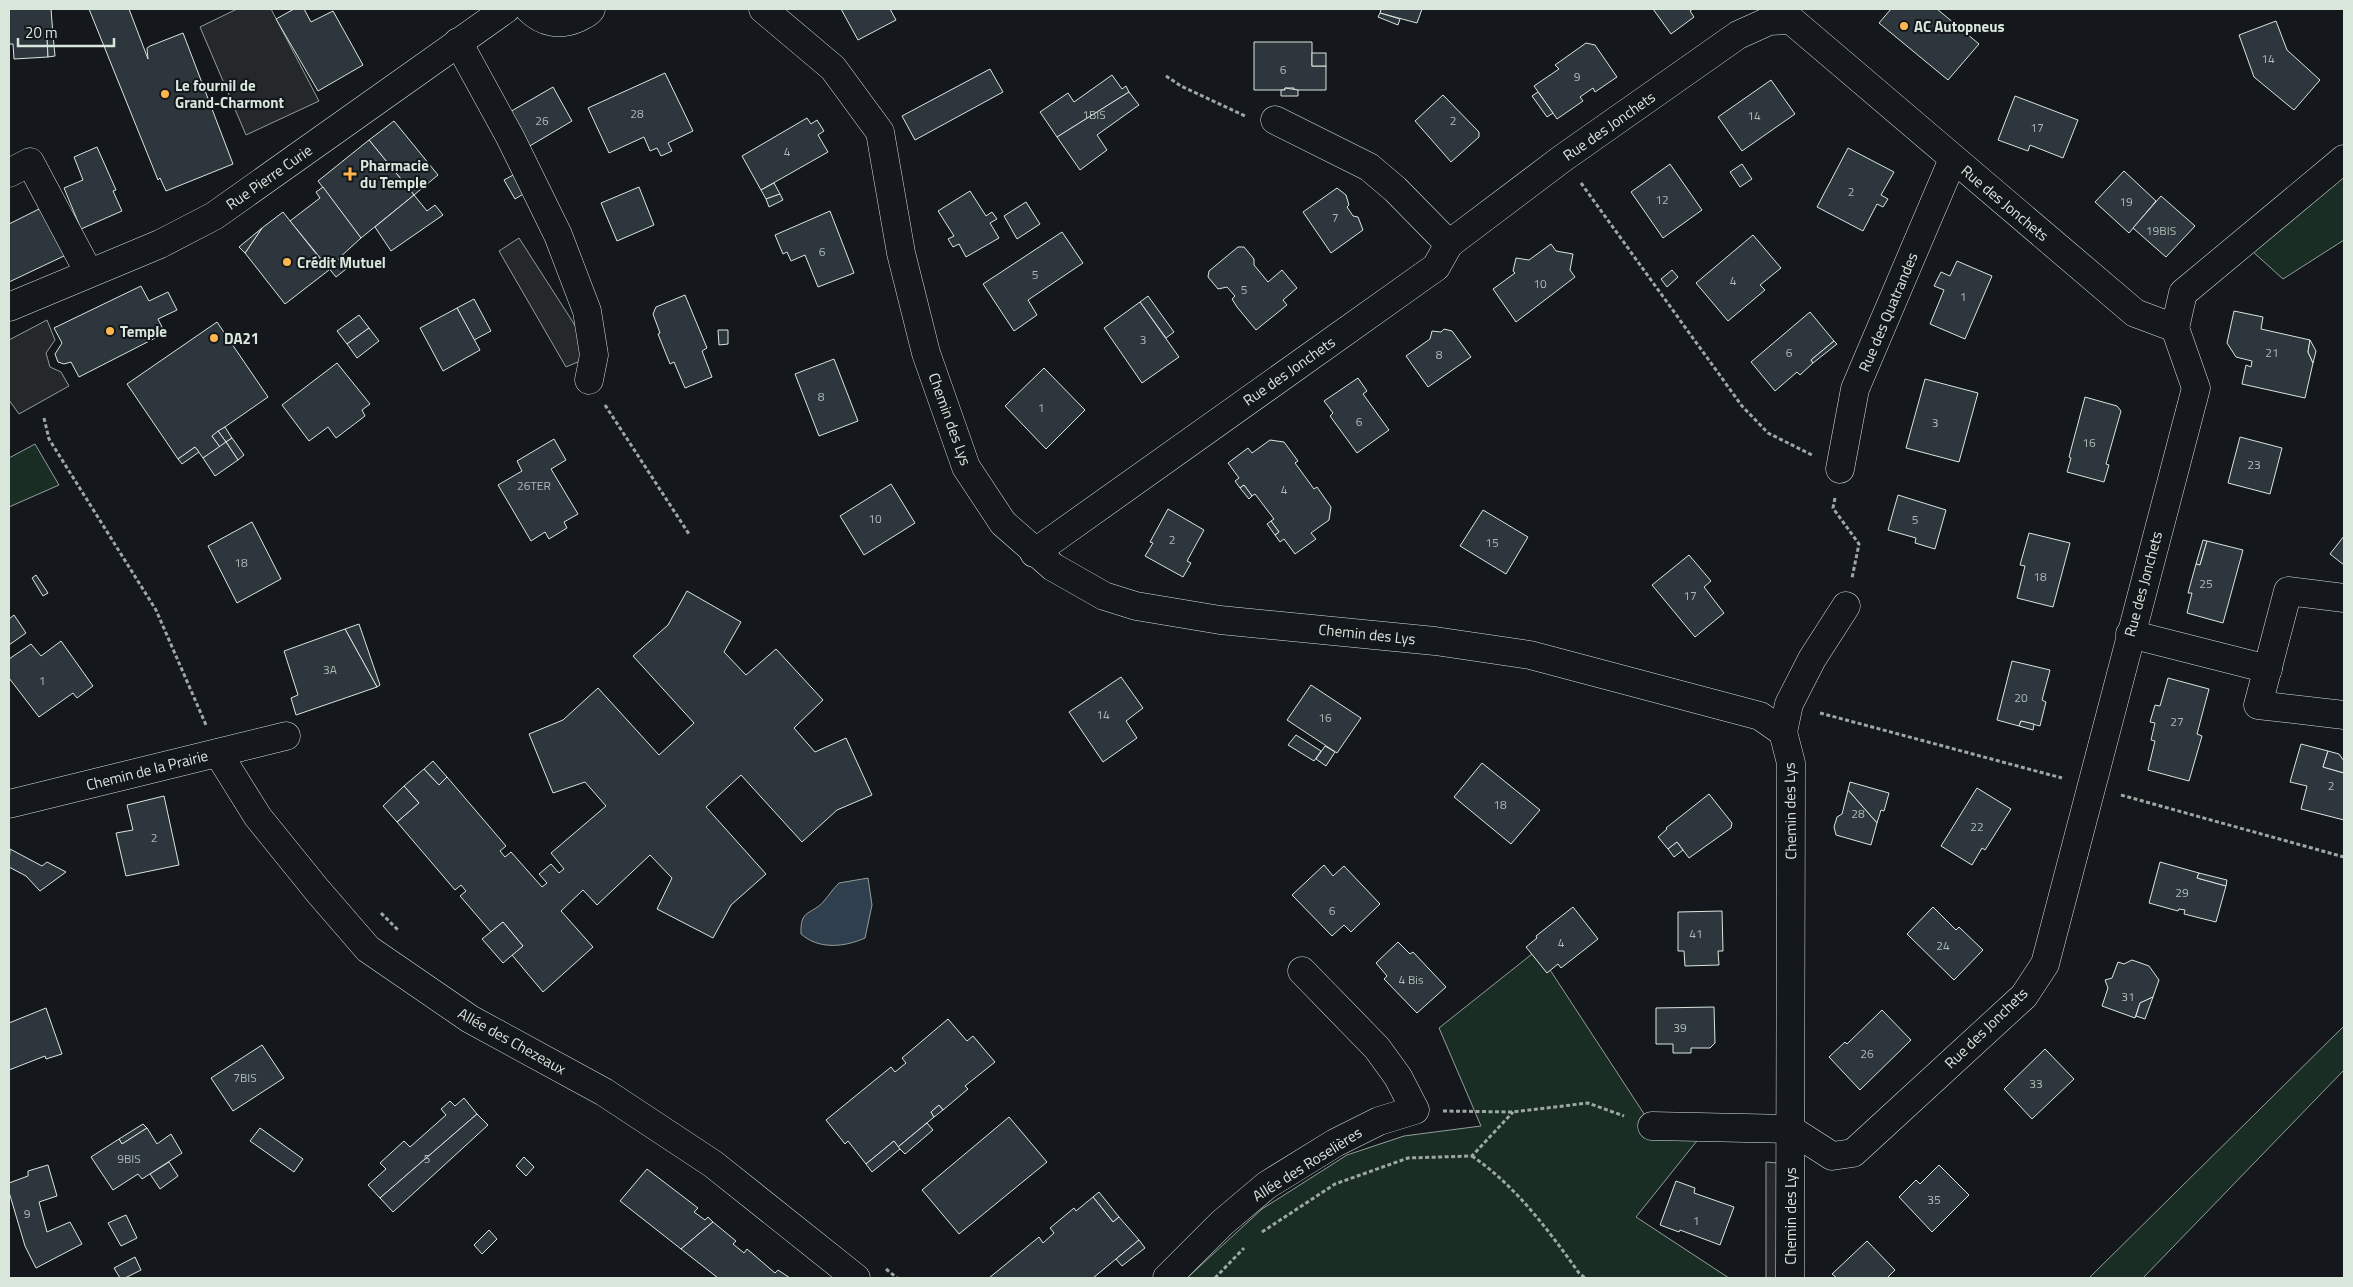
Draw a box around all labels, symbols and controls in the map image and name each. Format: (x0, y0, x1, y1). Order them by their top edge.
scale bar (18, 15, 114, 47)
place label: AC Autopneus (1914, 15, 2005, 38)
marker: AC Autopneus (1898, 20, 1910, 32)
text: 20 m (25, 21, 58, 44)
house number: 14 (2261, 49, 2275, 68)
house number: 6 (1280, 60, 1287, 79)
house number: 9 (1574, 67, 1581, 86)
place label: Le fournil de Grand-Charmont (175, 74, 285, 114)
street label: Rue des Jonchets (1558, 85, 1660, 167)
marker: Le fournil de Grand-Charmont (159, 88, 171, 100)
house number: 28 (630, 104, 644, 123)
house number: 1BIS (1082, 105, 1106, 124)
house number: 14 (1747, 106, 1761, 125)
house number: 26 (535, 111, 549, 130)
house number: 2 (1450, 111, 1456, 130)
house number: 17 (2030, 118, 2044, 137)
street label: Rue Pierre Curie (221, 139, 317, 215)
house number: 4 (784, 142, 791, 161)
place label: Pharmacie du Temple (360, 154, 429, 194)
street label: Rue des Jonchets (1956, 159, 2054, 247)
marker: Pharmacie du Temple (344, 168, 356, 180)
house number: 2 (1848, 182, 1854, 201)
house number: 12 (1655, 190, 1669, 209)
house number: 19 (2119, 192, 2133, 211)
house number: 7 (1332, 208, 1338, 227)
house number: 19BIS (2146, 221, 2176, 240)
house number: 6 (819, 242, 826, 261)
street label: Rue des Quatrandes (1852, 249, 1924, 375)
place label: Crédit Mutuel (297, 251, 386, 274)
marker: Crédit Mutuel (281, 256, 293, 268)
house number: 5 (1032, 265, 1039, 284)
house number: 4 (1730, 271, 1737, 290)
house number: 10 (1533, 274, 1547, 293)
house number: 5 (1241, 280, 1248, 299)
house number: 1 (1960, 287, 1966, 306)
place label: Temple (120, 320, 167, 343)
marker: Temple (104, 325, 116, 337)
place label: DA21 (224, 327, 259, 350)
house number: 3 (1140, 330, 1146, 349)
street label: Rue des Jonchets (1238, 330, 1340, 412)
marker: DA21 (208, 332, 220, 344)
house number: 6 (1786, 343, 1793, 362)
house number: 21 (2265, 343, 2279, 362)
house number: 8 (1436, 345, 1443, 364)
street label: Chemin des Lys (923, 369, 977, 469)
house number: 8 (818, 387, 825, 406)
house number: 1 (1038, 398, 1044, 417)
house number: 6 (1356, 412, 1363, 431)
house number: 3 (1932, 413, 1938, 432)
house number: 16 (2082, 433, 2096, 452)
house number: 23 (2247, 455, 2261, 474)
house number: 26TER (517, 476, 551, 495)
house number: 4 (1281, 480, 1288, 499)
house number: 10 (868, 509, 882, 528)
house number: 5 (1912, 510, 1919, 529)
street label: Rue des Jonchets (2118, 529, 2168, 639)
house number: 2 (1169, 530, 1175, 549)
house number: 15 (1485, 533, 1499, 552)
house number: 18 (234, 553, 248, 572)
house number: 18 (2033, 567, 2047, 586)
house number: 25 (2199, 574, 2213, 593)
house number: 17 (1683, 586, 1697, 605)
street label: Chemin des Lys (1317, 617, 1417, 651)
house number: 3A (323, 660, 337, 679)
house number: 1 (39, 671, 45, 690)
house number: 20 (2014, 688, 2028, 707)
house number: 14 (1096, 705, 1110, 724)
house number: 16 (1318, 708, 1332, 727)
house number: 27 (2170, 712, 2184, 731)
street label: Chemin de la Prairie (84, 744, 210, 796)
street label: Chemin des Lys (1778, 762, 1802, 860)
house number: 2 (2328, 776, 2334, 795)
house number: 18 (1493, 795, 1507, 814)
house number: 28 (1851, 804, 1865, 823)
house number: 22 (1970, 817, 1984, 836)
house number: 2 (151, 828, 157, 847)
house number: 29 (2175, 883, 2189, 902)
house number: 6 (1329, 901, 1336, 920)
house number: 41 (1689, 924, 1703, 943)
house number: 4 (1558, 933, 1565, 952)
house number: 24 (1936, 936, 1950, 955)
house number: 4 Bis (1399, 970, 1424, 989)
street label: Rue des Jonchets (1939, 982, 2033, 1074)
house number: 31 (2121, 987, 2135, 1006)
street label: Allée des Chezeaux (454, 1002, 570, 1080)
house number: 39 (1673, 1018, 1687, 1037)
house number: 26 (1860, 1044, 1874, 1063)
house number: 7BIS (233, 1068, 257, 1087)
house number: 33 (2029, 1074, 2043, 1093)
street label: Allée des Roselières (1248, 1121, 1366, 1207)
house number: 9BIS (117, 1149, 141, 1168)
house number: 5 (424, 1149, 431, 1168)
street label: Chemin des Lys (1779, 1167, 1802, 1265)
house number: 35 (1927, 1190, 1941, 1209)
house number: 9 (24, 1204, 31, 1223)
house number: 1 (1693, 1211, 1699, 1230)

